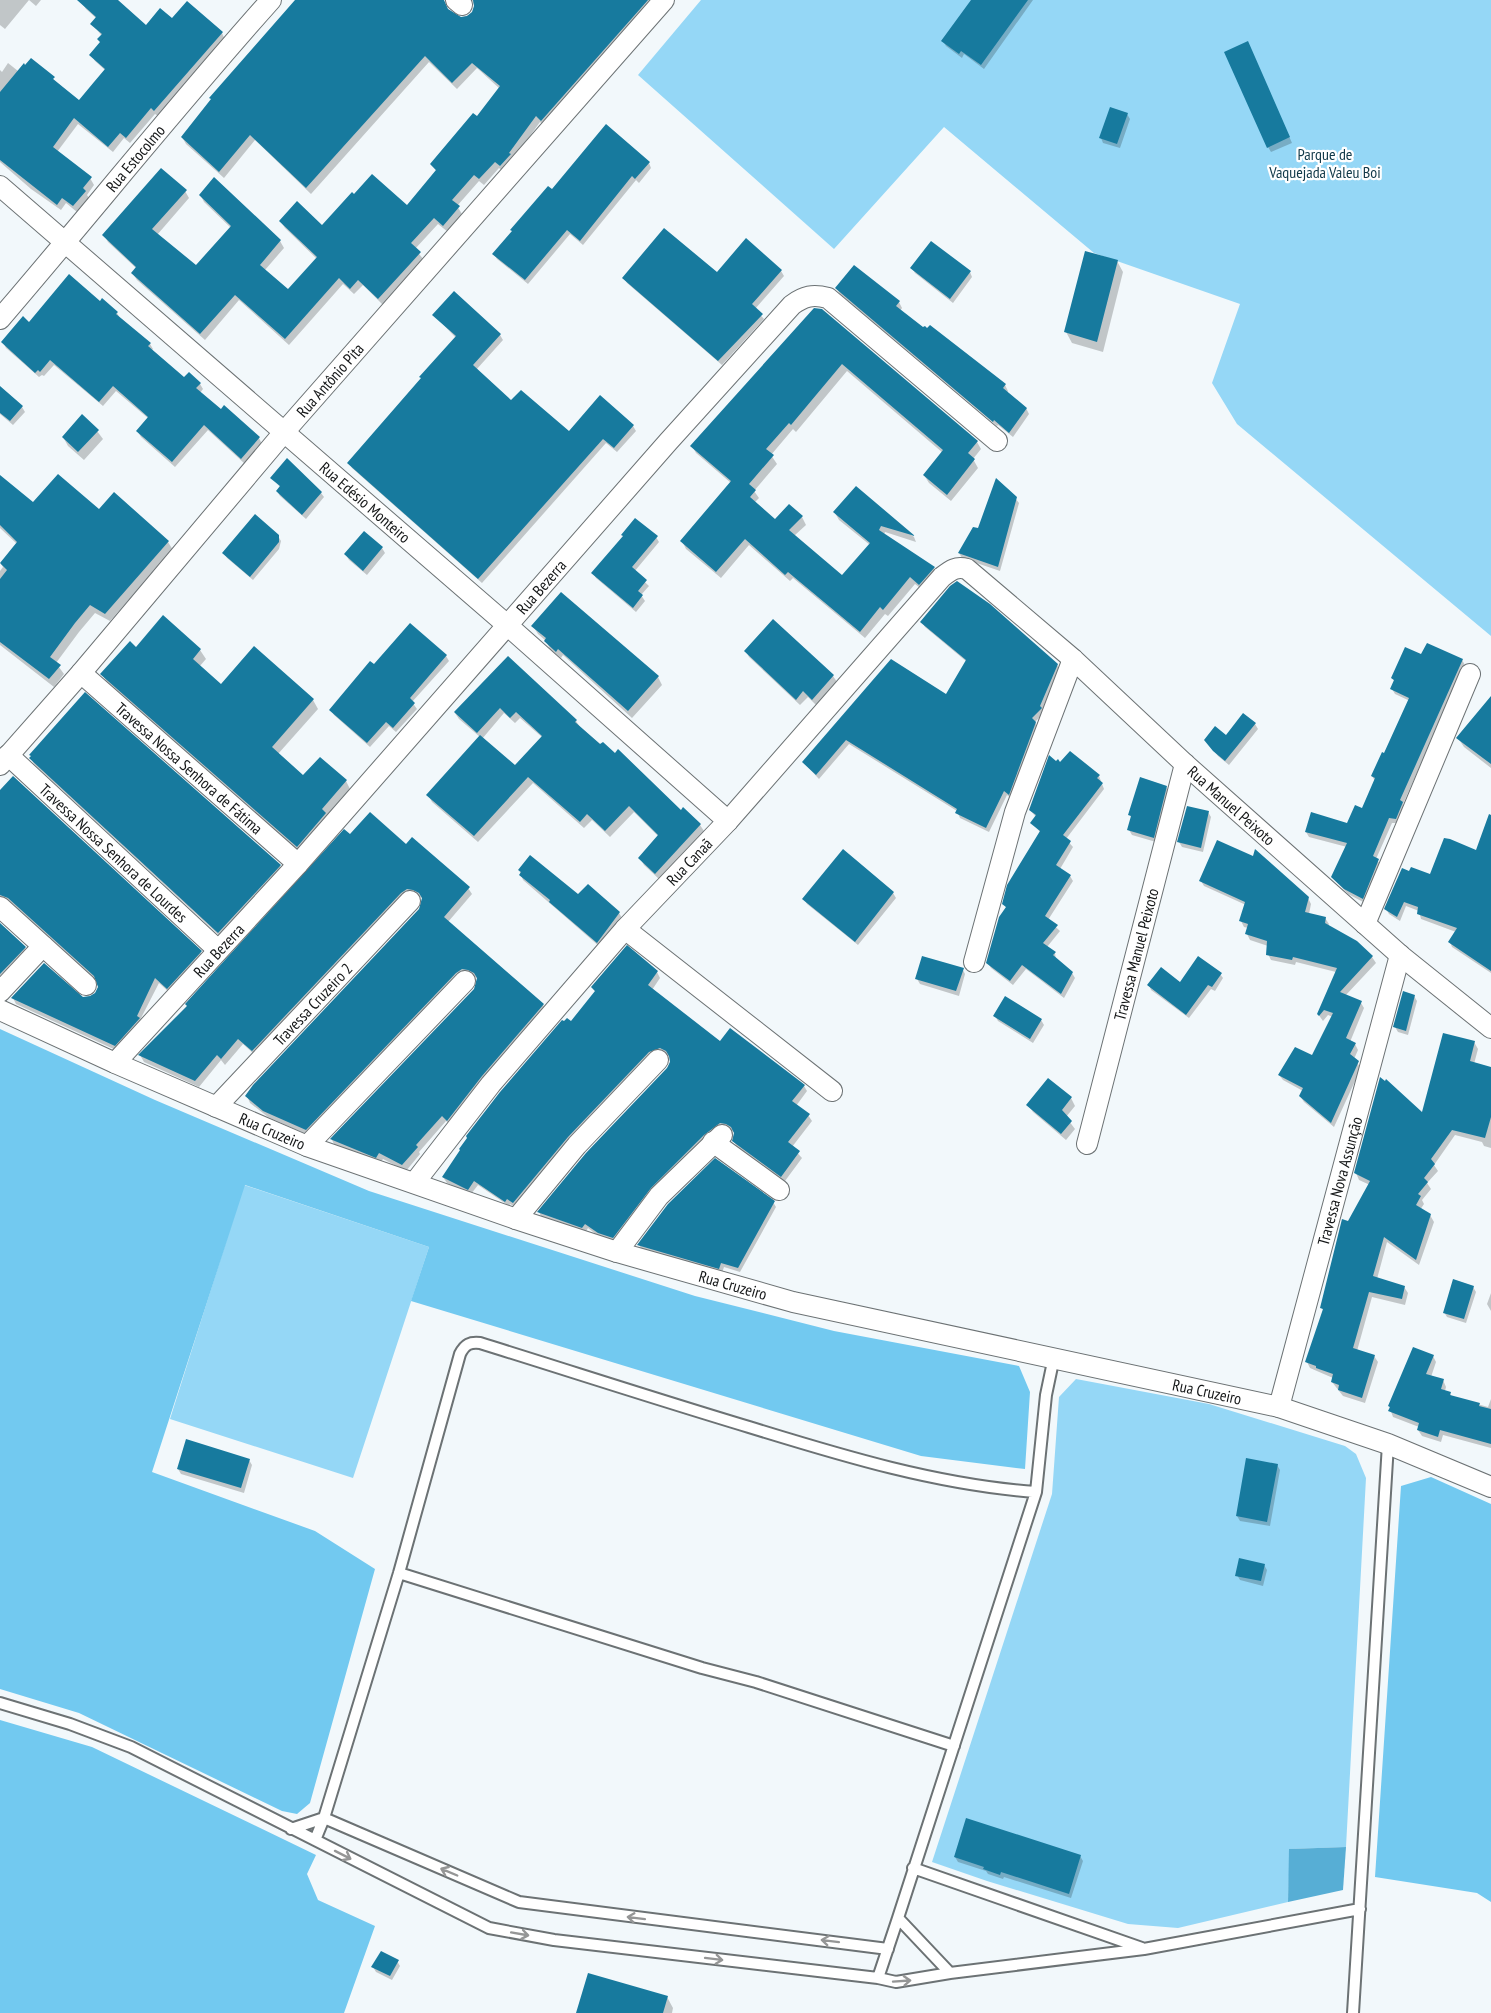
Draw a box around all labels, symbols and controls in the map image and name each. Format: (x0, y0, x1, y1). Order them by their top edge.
street label: Rua Estocolmo (101, 121, 169, 196)
park label: Parque de Vaquejada Valeu Boi (1268, 144, 1381, 182)
street label: Rua Antônio Pita (292, 339, 368, 421)
street label: Rua Edésio Monteiro (316, 457, 415, 547)
street label: Rua Bezerra (512, 555, 570, 618)
street label: Travessa Nossa Senhora de Fátima (111, 698, 267, 838)
street label: Rua Manuel Peixoto (1184, 761, 1279, 849)
street label: Travessa Nossa Senhora de Lourdes (35, 779, 192, 927)
street label: Rua Canaã (662, 834, 716, 889)
street label: Travessa Manuel Peixoto (1109, 886, 1163, 1022)
street label: Rua Bezerra (189, 919, 248, 981)
street label: Travessa Cruzeiro 2 (269, 959, 356, 1050)
street label: Rua Cruzeiro (236, 1108, 308, 1154)
street label: Travessa Nova Assunção (1313, 1114, 1366, 1248)
street label: Rua Cruzeiro (697, 1266, 769, 1304)
street label: Rua Cruzeiro (1171, 1374, 1243, 1409)
one-way arrow (334, 1849, 352, 1861)
one-way arrow (440, 1865, 458, 1877)
one-way arrow (627, 1912, 647, 1923)
one-way arrow (510, 1929, 530, 1940)
one-way arrow (820, 1935, 840, 1946)
one-way arrow (703, 1953, 723, 1964)
one-way arrow (892, 1975, 912, 1986)

